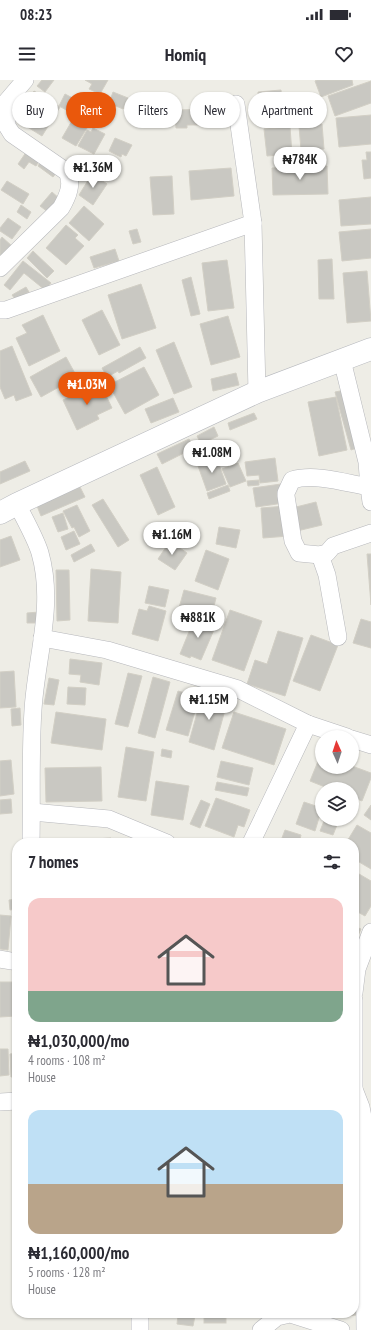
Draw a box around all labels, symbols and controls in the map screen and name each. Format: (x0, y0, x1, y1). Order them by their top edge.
text: 08:23 (20, 5, 52, 24)
icon: menu (16, 43, 38, 65)
text: Homiq (165, 43, 206, 66)
icon: heart (333, 43, 355, 65)
chip: Buy (12, 92, 58, 128)
chip: Rent (66, 92, 116, 128)
chip: Filters (124, 92, 182, 128)
chip: New (190, 92, 240, 128)
chip: Apartment (248, 92, 327, 128)
pin: ₦784K (272, 147, 328, 181)
text: ₦784K (283, 151, 317, 168)
pin: ₦1.36M (60, 155, 126, 189)
text: ₦1.36M (73, 159, 113, 176)
pin: ₦1.03M (54, 372, 120, 406)
text: ₦1.03M (67, 376, 107, 393)
pin: ₦1.08M (179, 440, 245, 474)
text: ₦1.08M (192, 444, 232, 461)
pin: ₦1.16M (139, 522, 205, 556)
text: ₦1.16M (152, 526, 192, 543)
pin: ₦881K (170, 605, 226, 639)
text: ₦881K (181, 609, 215, 626)
pin: ₦1.15M (176, 687, 242, 721)
text: ₦1.15M (189, 691, 229, 708)
north arrow (315, 730, 359, 774)
map controls (315, 730, 359, 826)
button: layers (315, 782, 359, 826)
text: 7 homes (28, 851, 79, 873)
icon: filters (321, 851, 343, 873)
icon: home (150, 924, 222, 996)
text: ₦1,030,000/mo (28, 1030, 129, 1052)
text: 4 rooms · 108 m² (28, 1052, 106, 1069)
text: House (28, 1069, 56, 1086)
icon: home (150, 1136, 222, 1208)
text: ₦1,160,000/mo (28, 1242, 129, 1264)
text: 5 rooms · 128 m² (28, 1264, 106, 1281)
text: House (28, 1281, 56, 1298)

